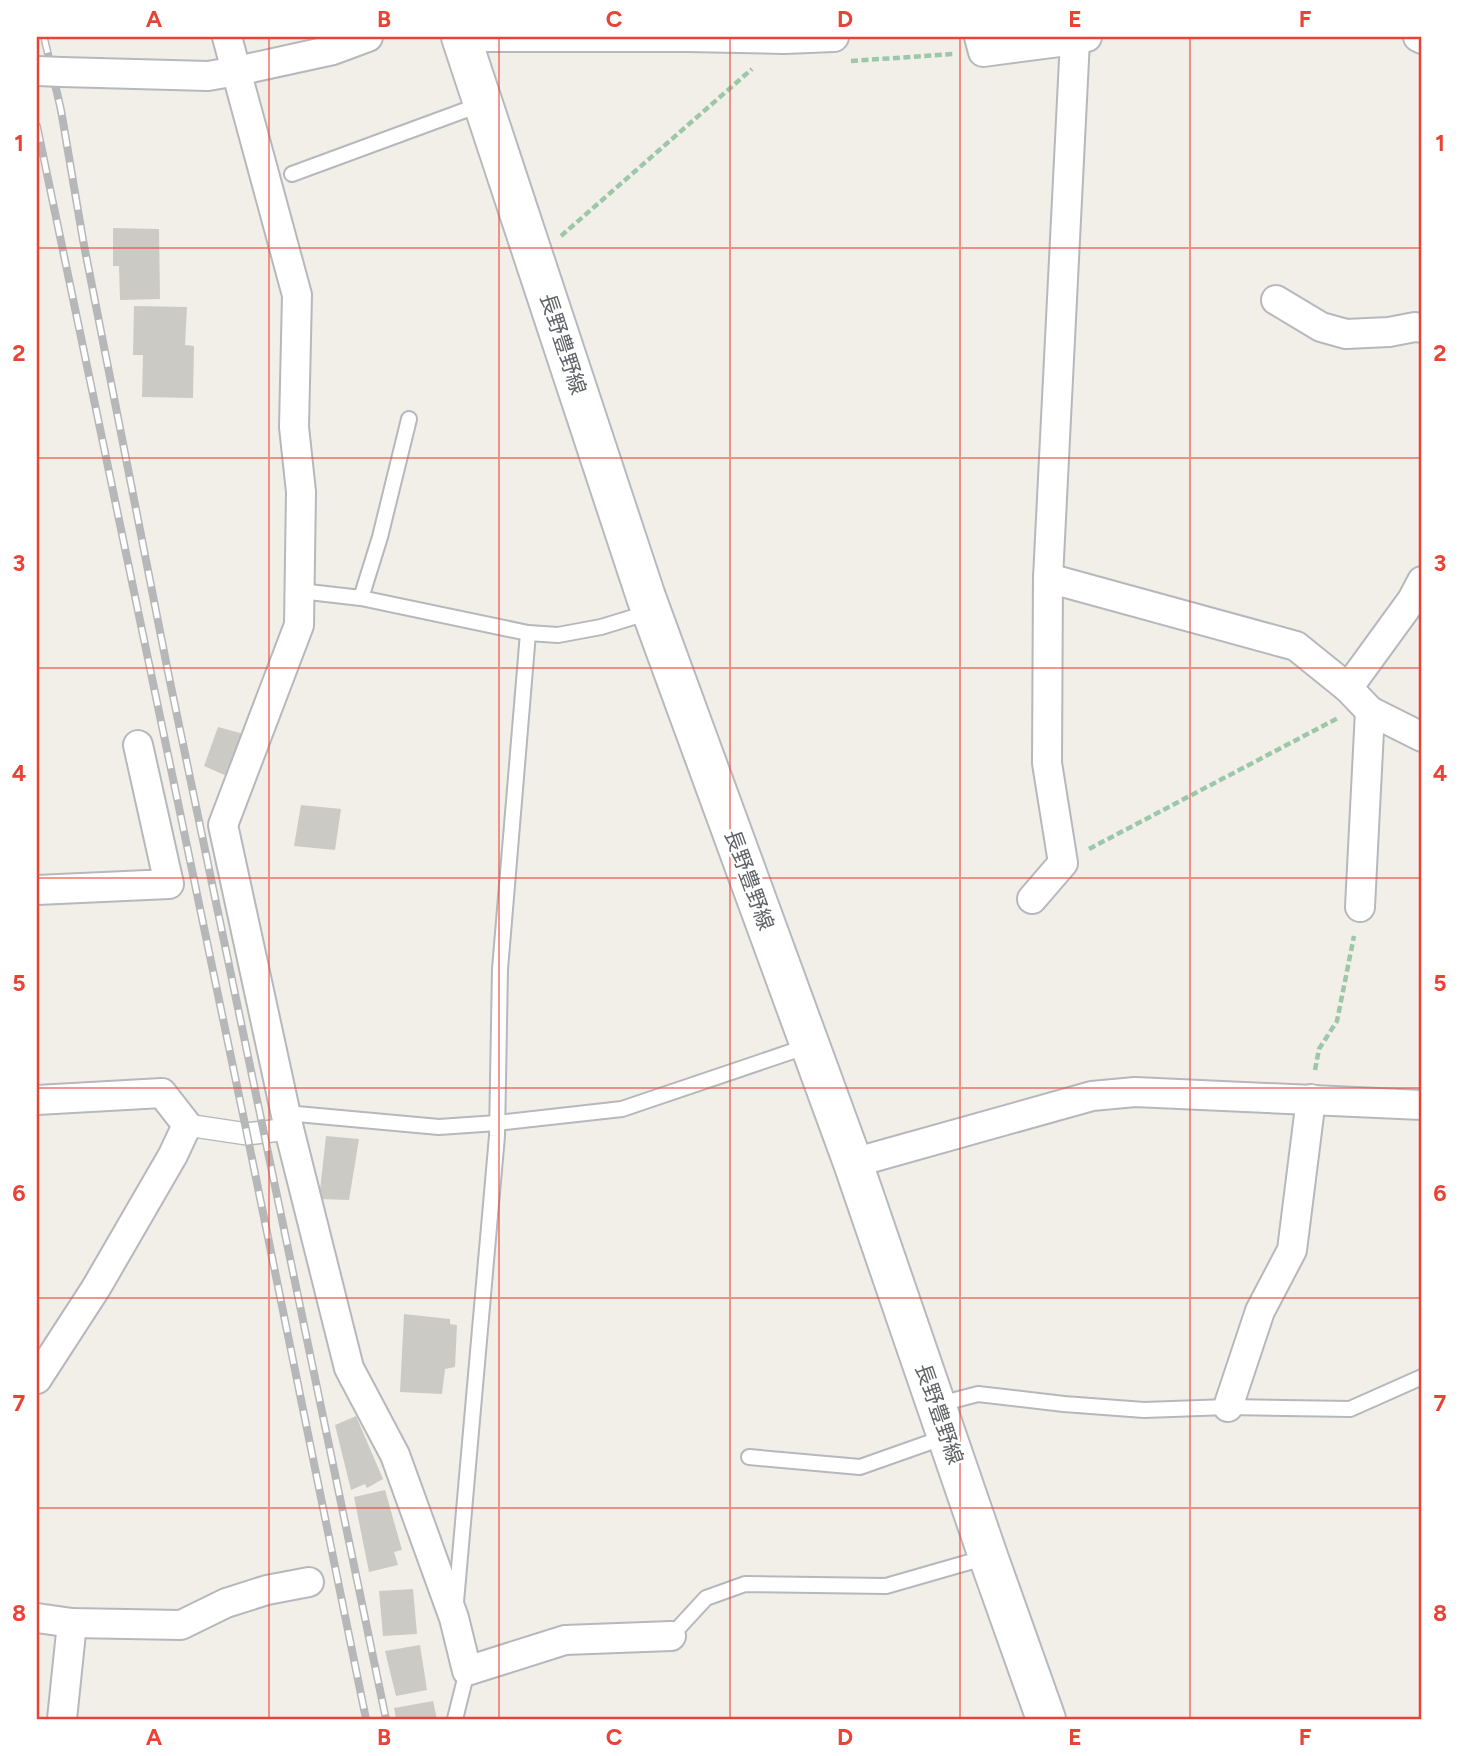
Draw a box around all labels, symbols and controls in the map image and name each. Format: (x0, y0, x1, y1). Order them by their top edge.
text: A (146, 5, 163, 33)
text: B (377, 5, 391, 33)
text: C (606, 5, 623, 33)
text: D (837, 5, 853, 33)
text: E (1068, 5, 1082, 33)
text: F (1299, 5, 1312, 33)
text: 1 (14, 129, 24, 157)
text: 1 (1435, 129, 1445, 157)
street label: 長野豊野線 (535, 290, 592, 398)
text: 2 (12, 339, 26, 367)
text: 2 (1433, 339, 1447, 367)
text: 3 (13, 549, 25, 577)
text: 3 (1434, 549, 1446, 577)
text: 4 (12, 759, 26, 787)
text: 4 (1433, 759, 1447, 787)
street label: 長野豊野線 (720, 826, 779, 933)
text: 5 (12, 969, 26, 997)
text: 5 (1433, 969, 1447, 997)
text: 6 (12, 1179, 26, 1207)
text: 6 (1433, 1179, 1447, 1207)
street label: 長野豊野線 (911, 1360, 968, 1468)
text: 7 (13, 1389, 26, 1417)
text: 7 (1434, 1389, 1447, 1417)
text: 8 (12, 1599, 26, 1627)
text: 8 (1433, 1599, 1447, 1627)
text: A (146, 1723, 163, 1751)
text: B (377, 1723, 391, 1751)
text: C (606, 1723, 623, 1751)
text: D (837, 1723, 853, 1751)
text: E (1068, 1723, 1082, 1751)
text: F (1299, 1723, 1312, 1751)

